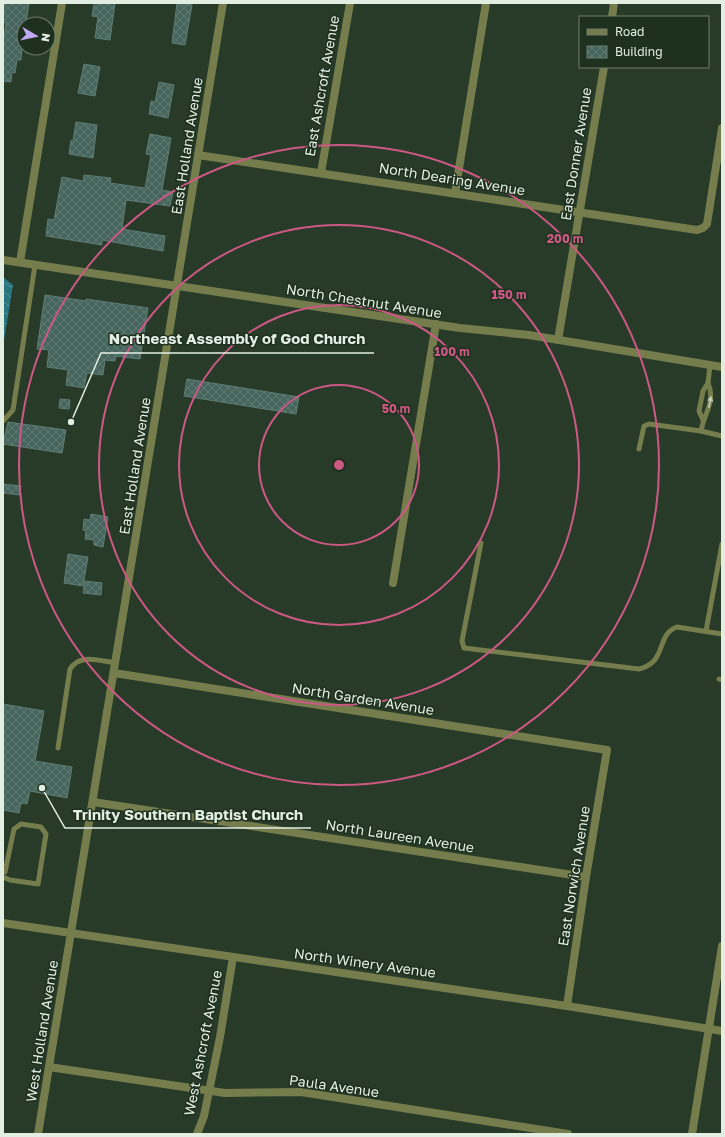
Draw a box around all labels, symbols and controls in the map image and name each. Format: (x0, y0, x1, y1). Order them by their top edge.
street label: East Ashcroft Avenue (301, 14, 342, 158)
north arrow (16, 16, 56, 56)
legend (579, 16, 709, 68)
text: Road (615, 24, 644, 39)
text: N (39, 32, 53, 43)
text: Building (615, 44, 663, 59)
street label: East Holland Avenue (167, 76, 206, 216)
street label: East Donner Avenue (557, 86, 594, 222)
street label: North Dearing Avenue (378, 159, 526, 198)
text: 200 m (547, 231, 583, 246)
street label: North Chestnut Avenue (285, 280, 443, 321)
text: 150 m (492, 287, 526, 302)
callout: Northeast Assembly of God Church (101, 326, 374, 353)
text: Northeast Assembly of God Church (109, 329, 365, 347)
text: 100 m (434, 344, 470, 359)
street label: East Holland Avenue (115, 396, 154, 536)
one-way arrow (708, 396, 714, 408)
text: 50 m (382, 401, 410, 416)
centre of rings (332, 458, 346, 472)
street label: North Garden Avenue (291, 679, 435, 718)
callout: Trinity Southern Baptist Church (65, 801, 311, 828)
text: Trinity Southern Baptist Church (73, 805, 303, 823)
street label: East Norwich Avenue (554, 805, 593, 947)
street label: North Laureen Avenue (325, 815, 476, 856)
street label: North Winery Avenue (293, 944, 437, 981)
street label: West Holland Avenue (22, 959, 61, 1103)
street label: West Ashcroft Avenue (180, 969, 225, 1117)
street label: Paula Avenue (288, 1071, 380, 1100)

